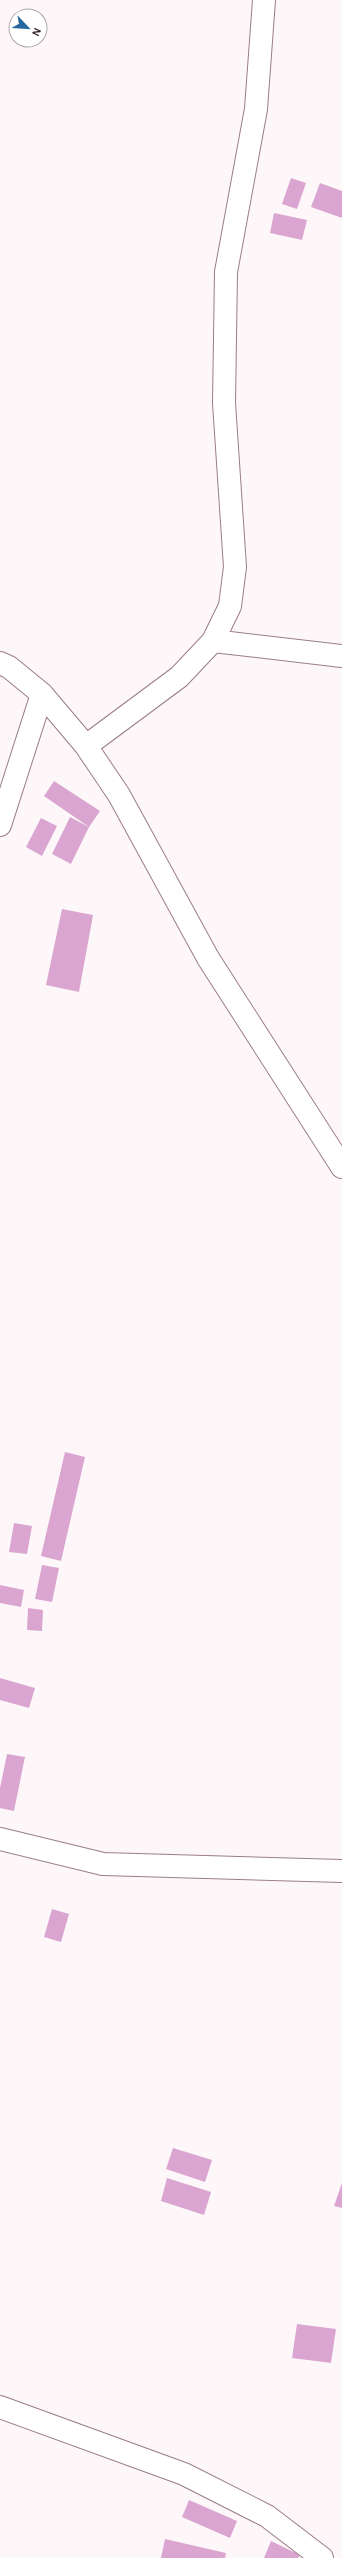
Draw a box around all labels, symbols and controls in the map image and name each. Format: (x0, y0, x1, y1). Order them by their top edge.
north arrow (8, 8, 48, 48)
text: N (30, 26, 43, 38)

